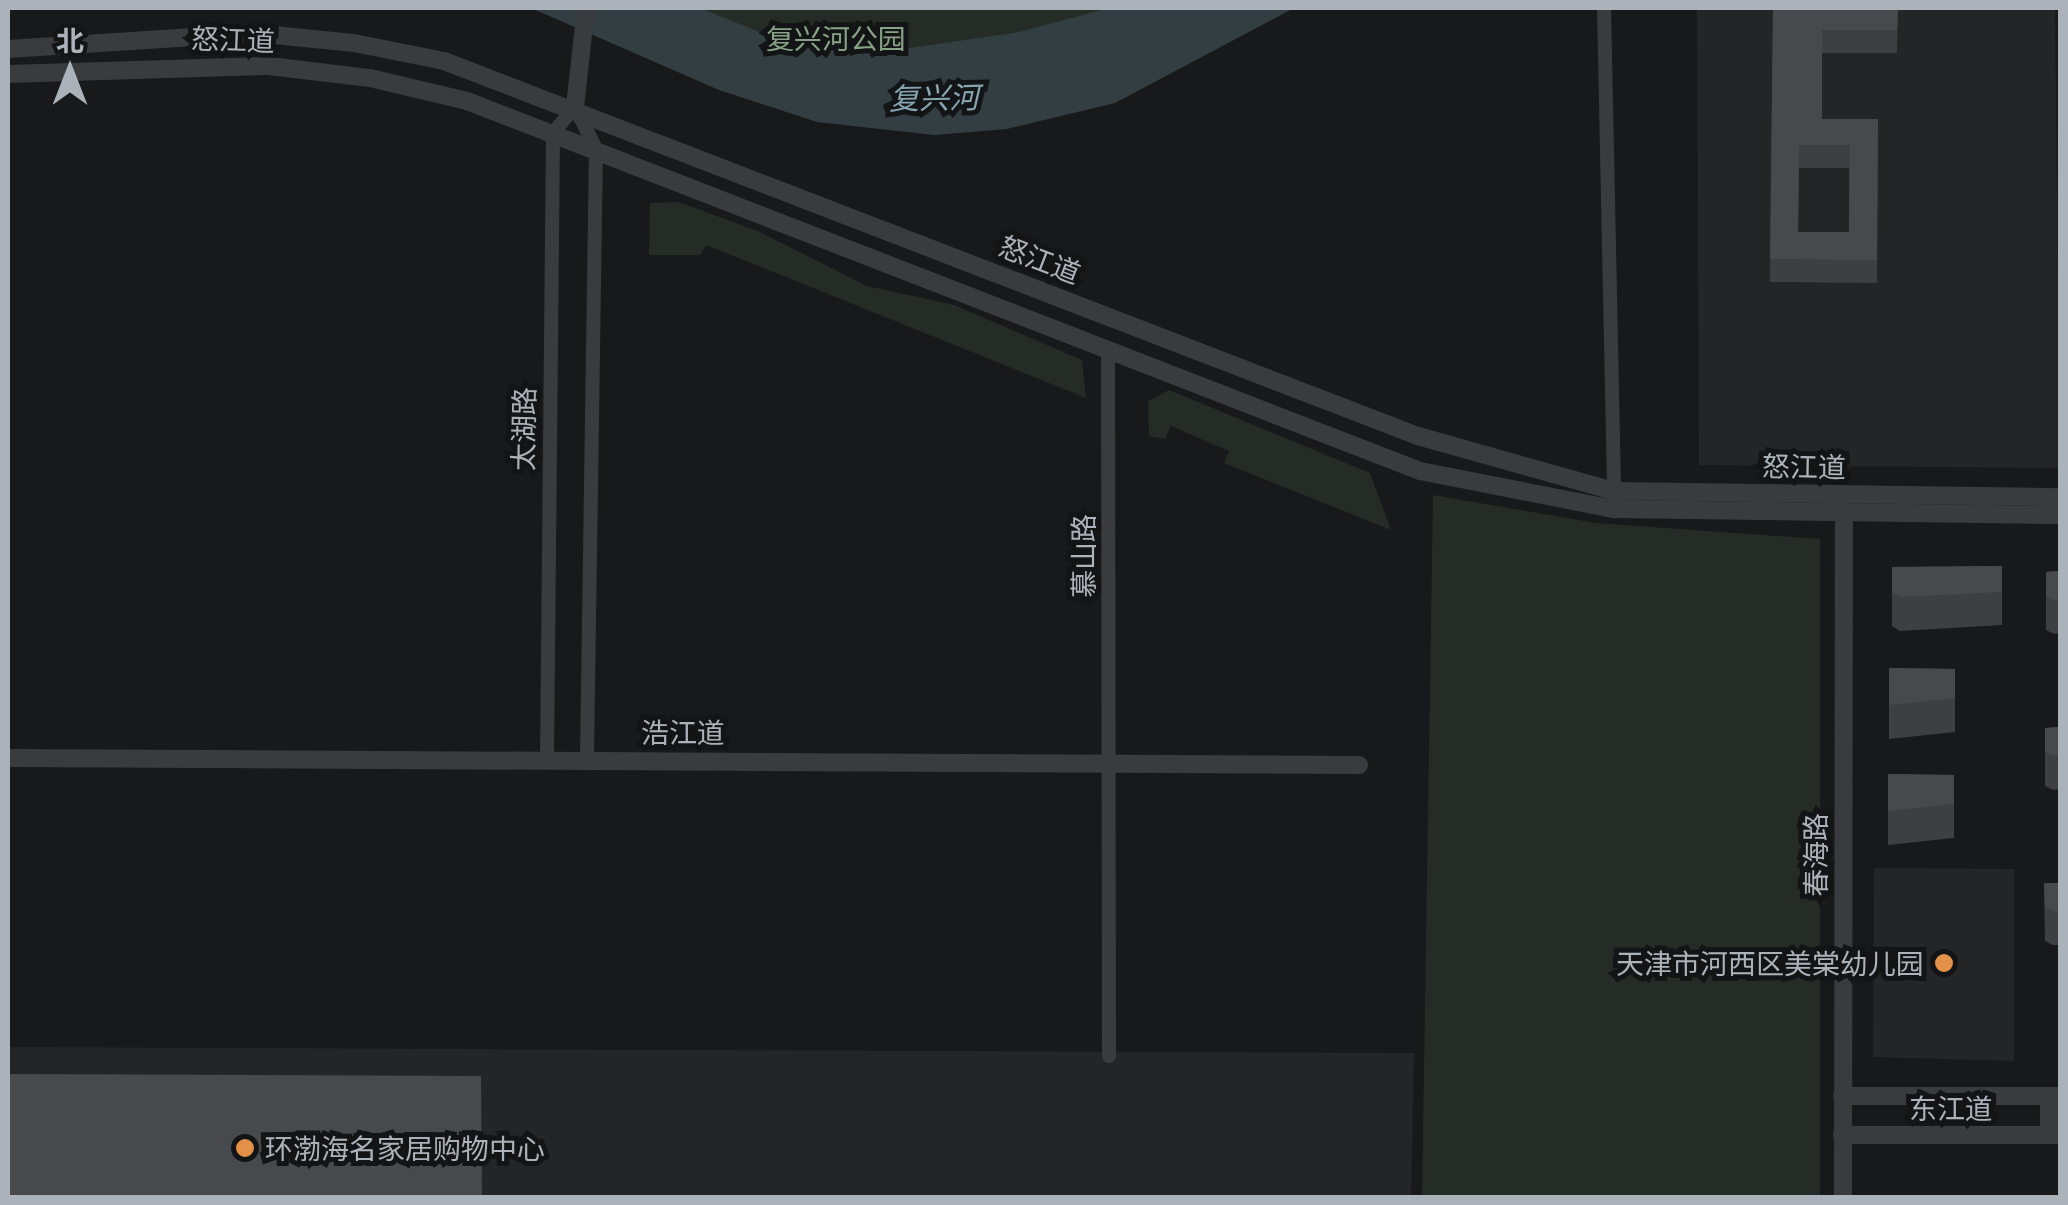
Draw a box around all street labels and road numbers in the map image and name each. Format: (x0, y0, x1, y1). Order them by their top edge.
street label: 怒江道 (190, 21, 276, 57)
street label: 怒江道 (995, 228, 1085, 290)
street label: 太湖路 (505, 387, 541, 471)
street label: 怒江道 (1762, 448, 1846, 484)
street label: 慕山路 (1066, 514, 1100, 598)
street label: 浩江道 (641, 715, 725, 749)
street label: 春海路 (1798, 813, 1832, 897)
street label: 东江道 (1909, 1091, 1993, 1125)

